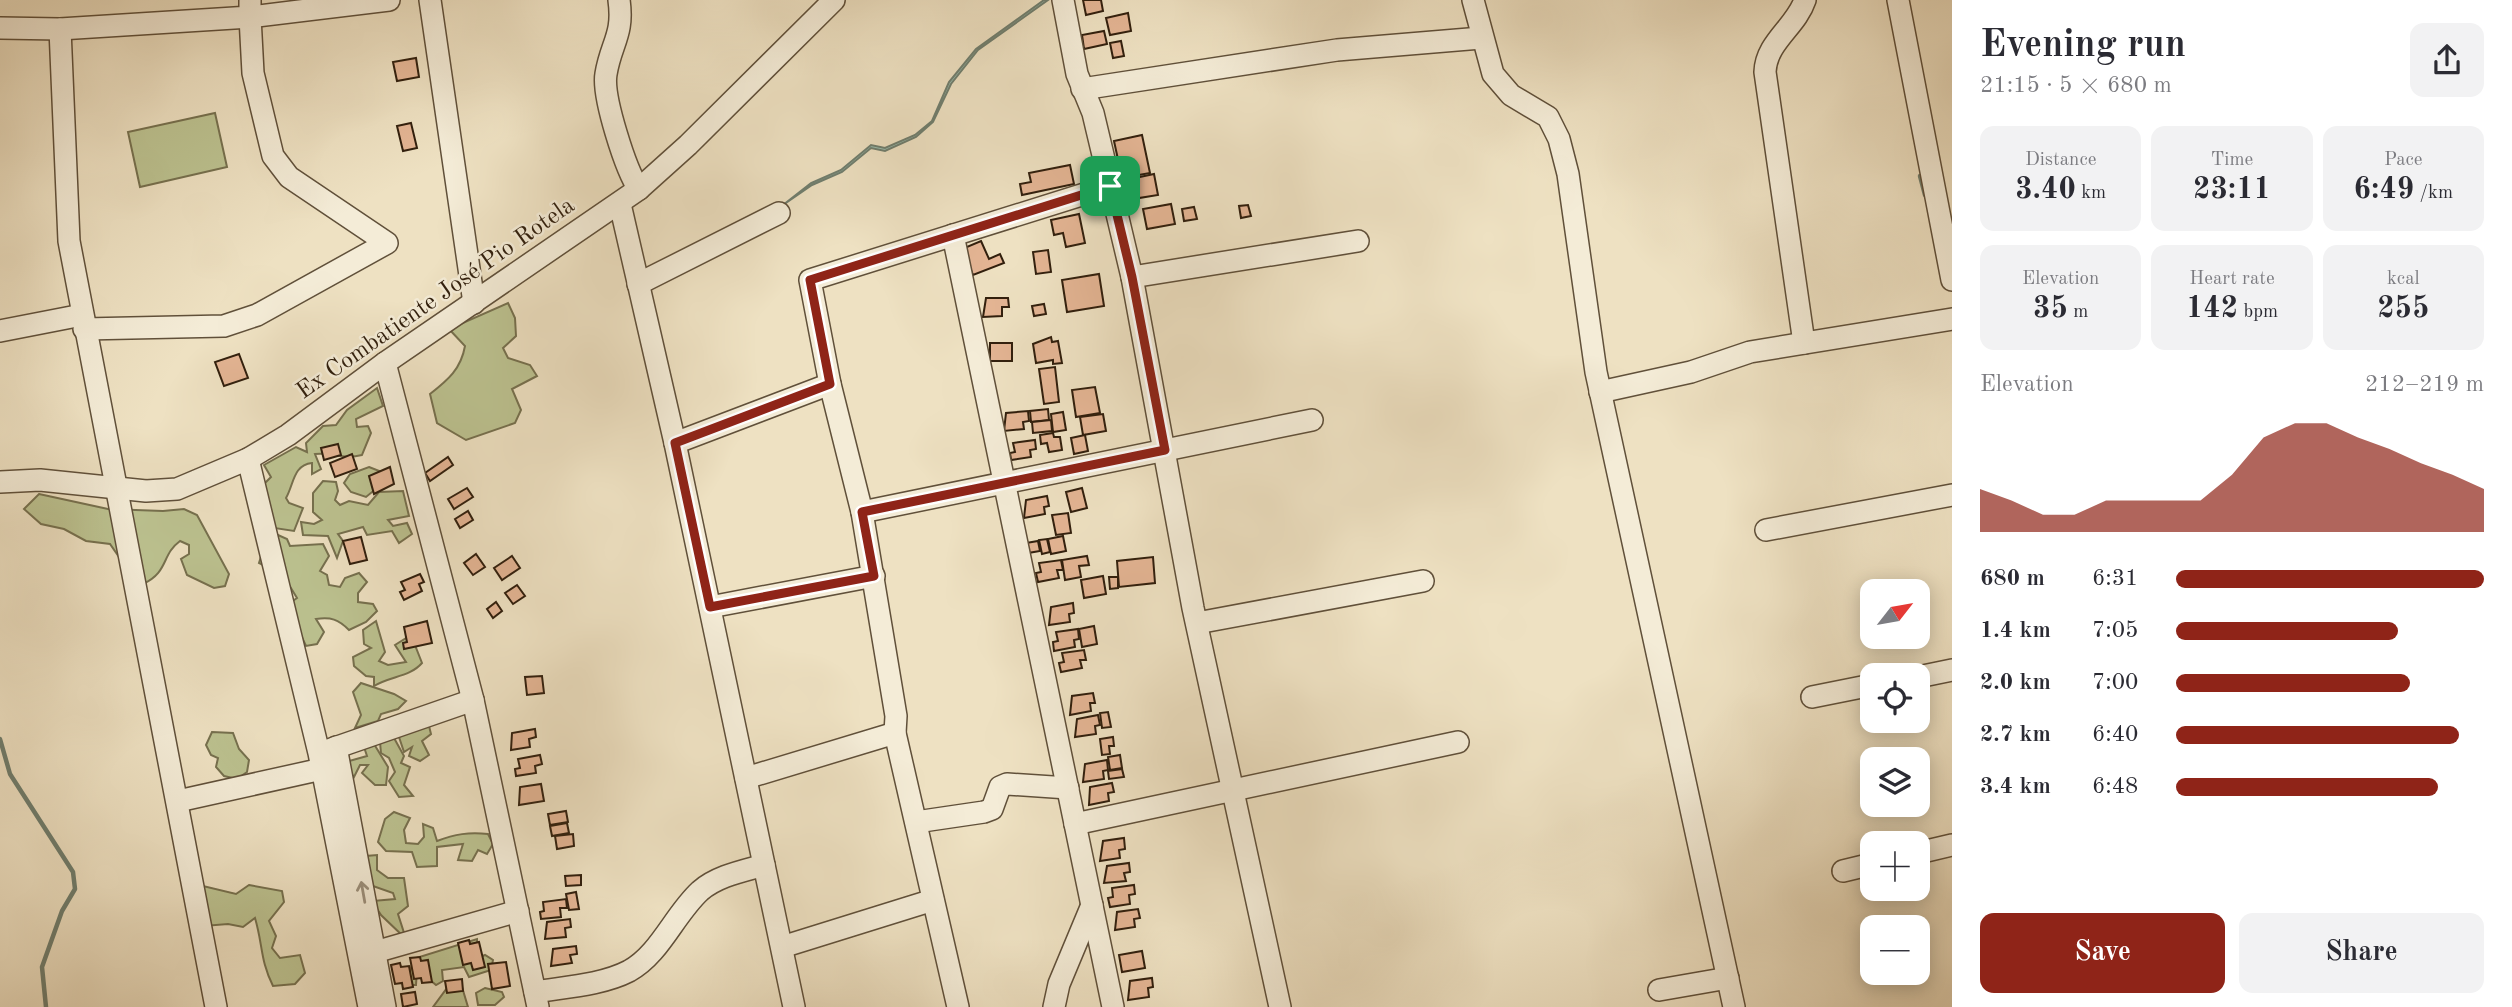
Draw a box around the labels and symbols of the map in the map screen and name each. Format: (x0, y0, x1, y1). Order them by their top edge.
pin (1080, 156, 1140, 216)
street label: Ex Combatiente José Pio Rotela (293, 193, 580, 404)
north arrow (1860, 579, 1930, 649)
one-way arrow (356, 881, 369, 904)

